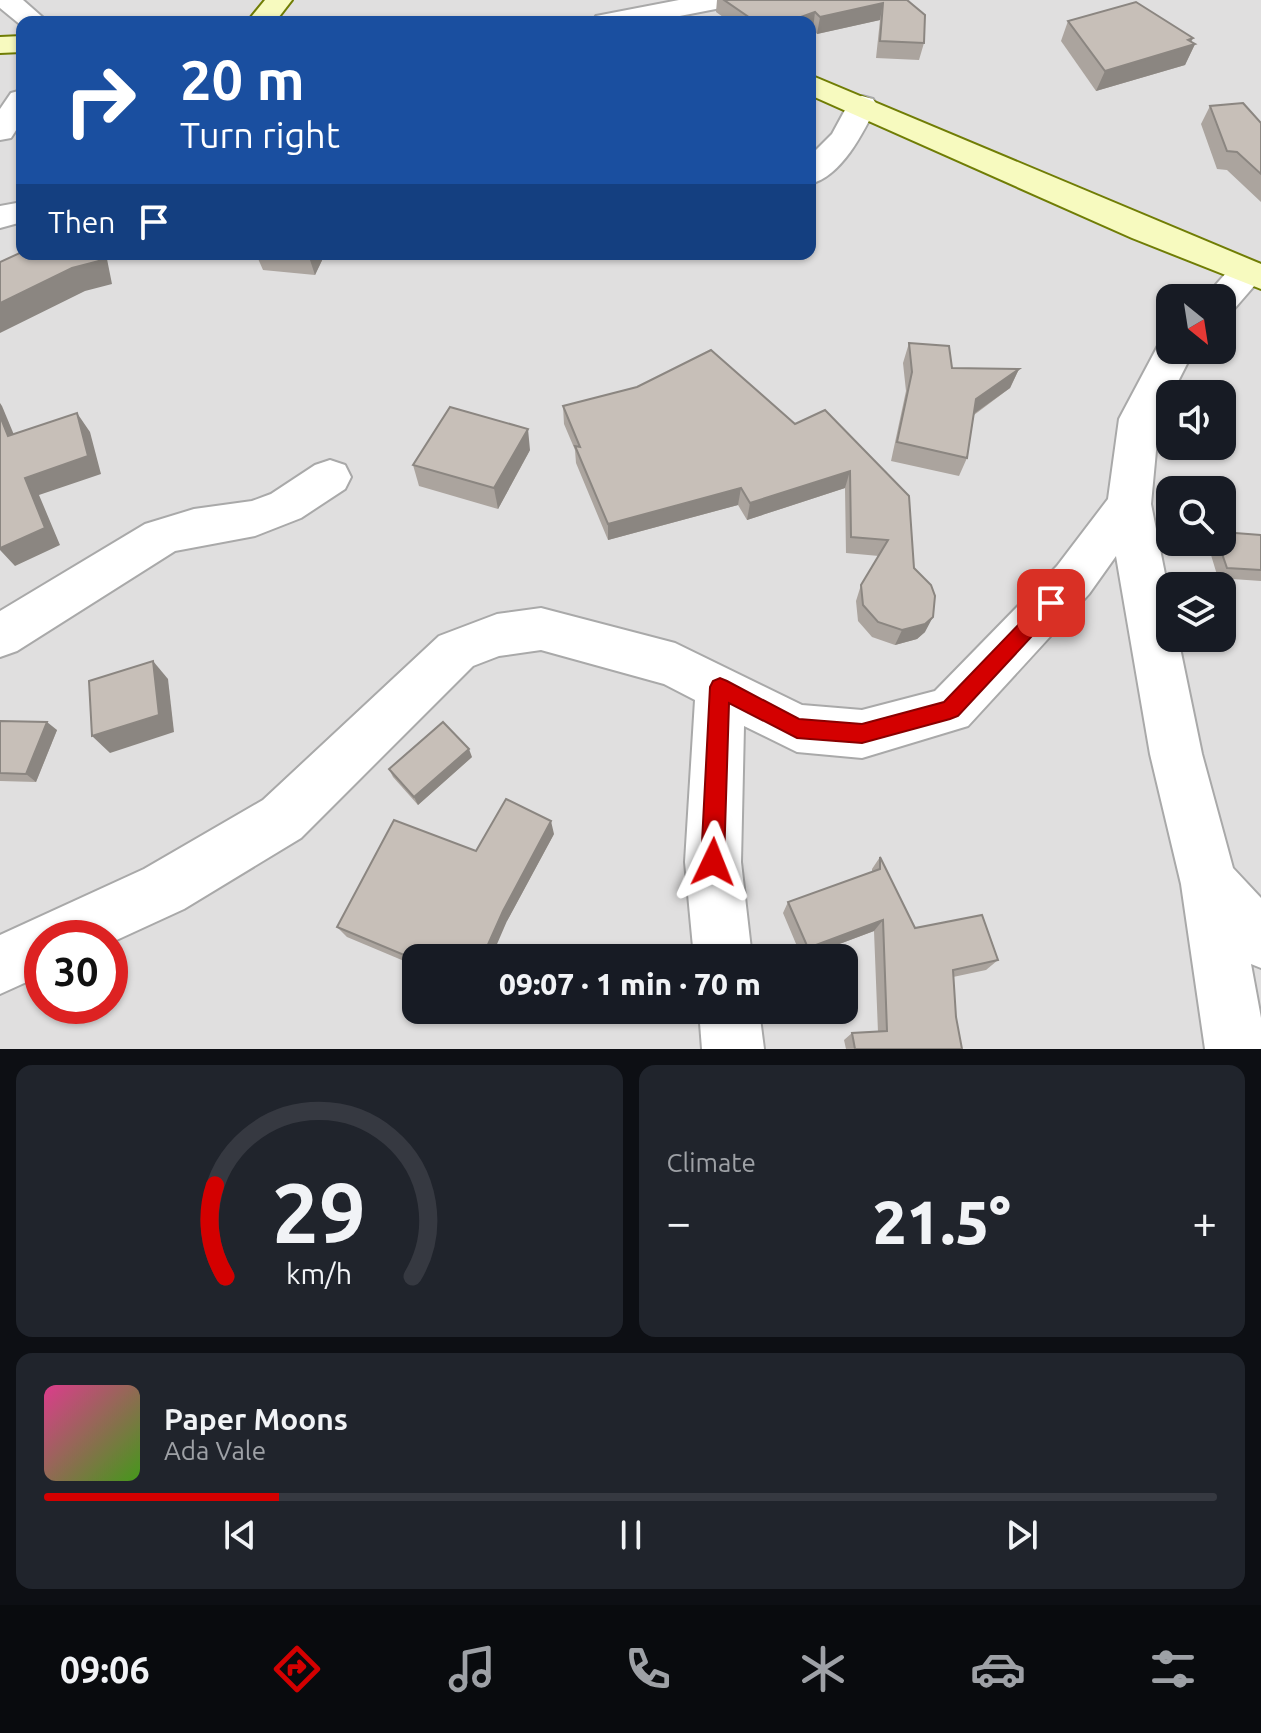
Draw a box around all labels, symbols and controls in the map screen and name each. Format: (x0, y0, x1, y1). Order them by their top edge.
icon: right (48, 48, 152, 152)
text: 20 m (180, 48, 305, 111)
text: Turn right (180, 114, 340, 155)
icon: arrive (132, 200, 176, 244)
text: Then (48, 205, 116, 239)
north arrow (1156, 284, 1236, 364)
map controls (1156, 284, 1236, 652)
button: sound (1156, 380, 1236, 460)
button: search (1156, 476, 1236, 556)
pin (1017, 569, 1085, 637)
button: layers (1156, 572, 1236, 652)
icon: arrive (1029, 581, 1073, 625)
position arrow (671, 820, 755, 904)
speed limit sign: 30 (24, 920, 128, 1024)
text: 09:07 · 1 min · 70 m (499, 967, 761, 1001)
text: Climate (667, 1148, 756, 1177)
text: 29 (272, 1165, 366, 1259)
text: 21.5° (873, 1188, 1011, 1255)
text: − (667, 1197, 691, 1246)
text: + (1192, 1197, 1217, 1246)
text: km/h (286, 1257, 352, 1289)
text: Paper Moons (164, 1402, 348, 1436)
text: Ada Vale (164, 1436, 266, 1465)
icon: previous (218, 1513, 262, 1557)
icon: pause (609, 1513, 653, 1557)
icon: next (1000, 1513, 1044, 1557)
icon: directions (269, 1641, 325, 1697)
icon: music (444, 1641, 500, 1697)
icon: phone (620, 1641, 676, 1697)
icon: climate (795, 1641, 851, 1697)
icon: car (970, 1641, 1026, 1697)
icon: filters (1145, 1641, 1201, 1697)
text: 09:06 (60, 1649, 150, 1690)

